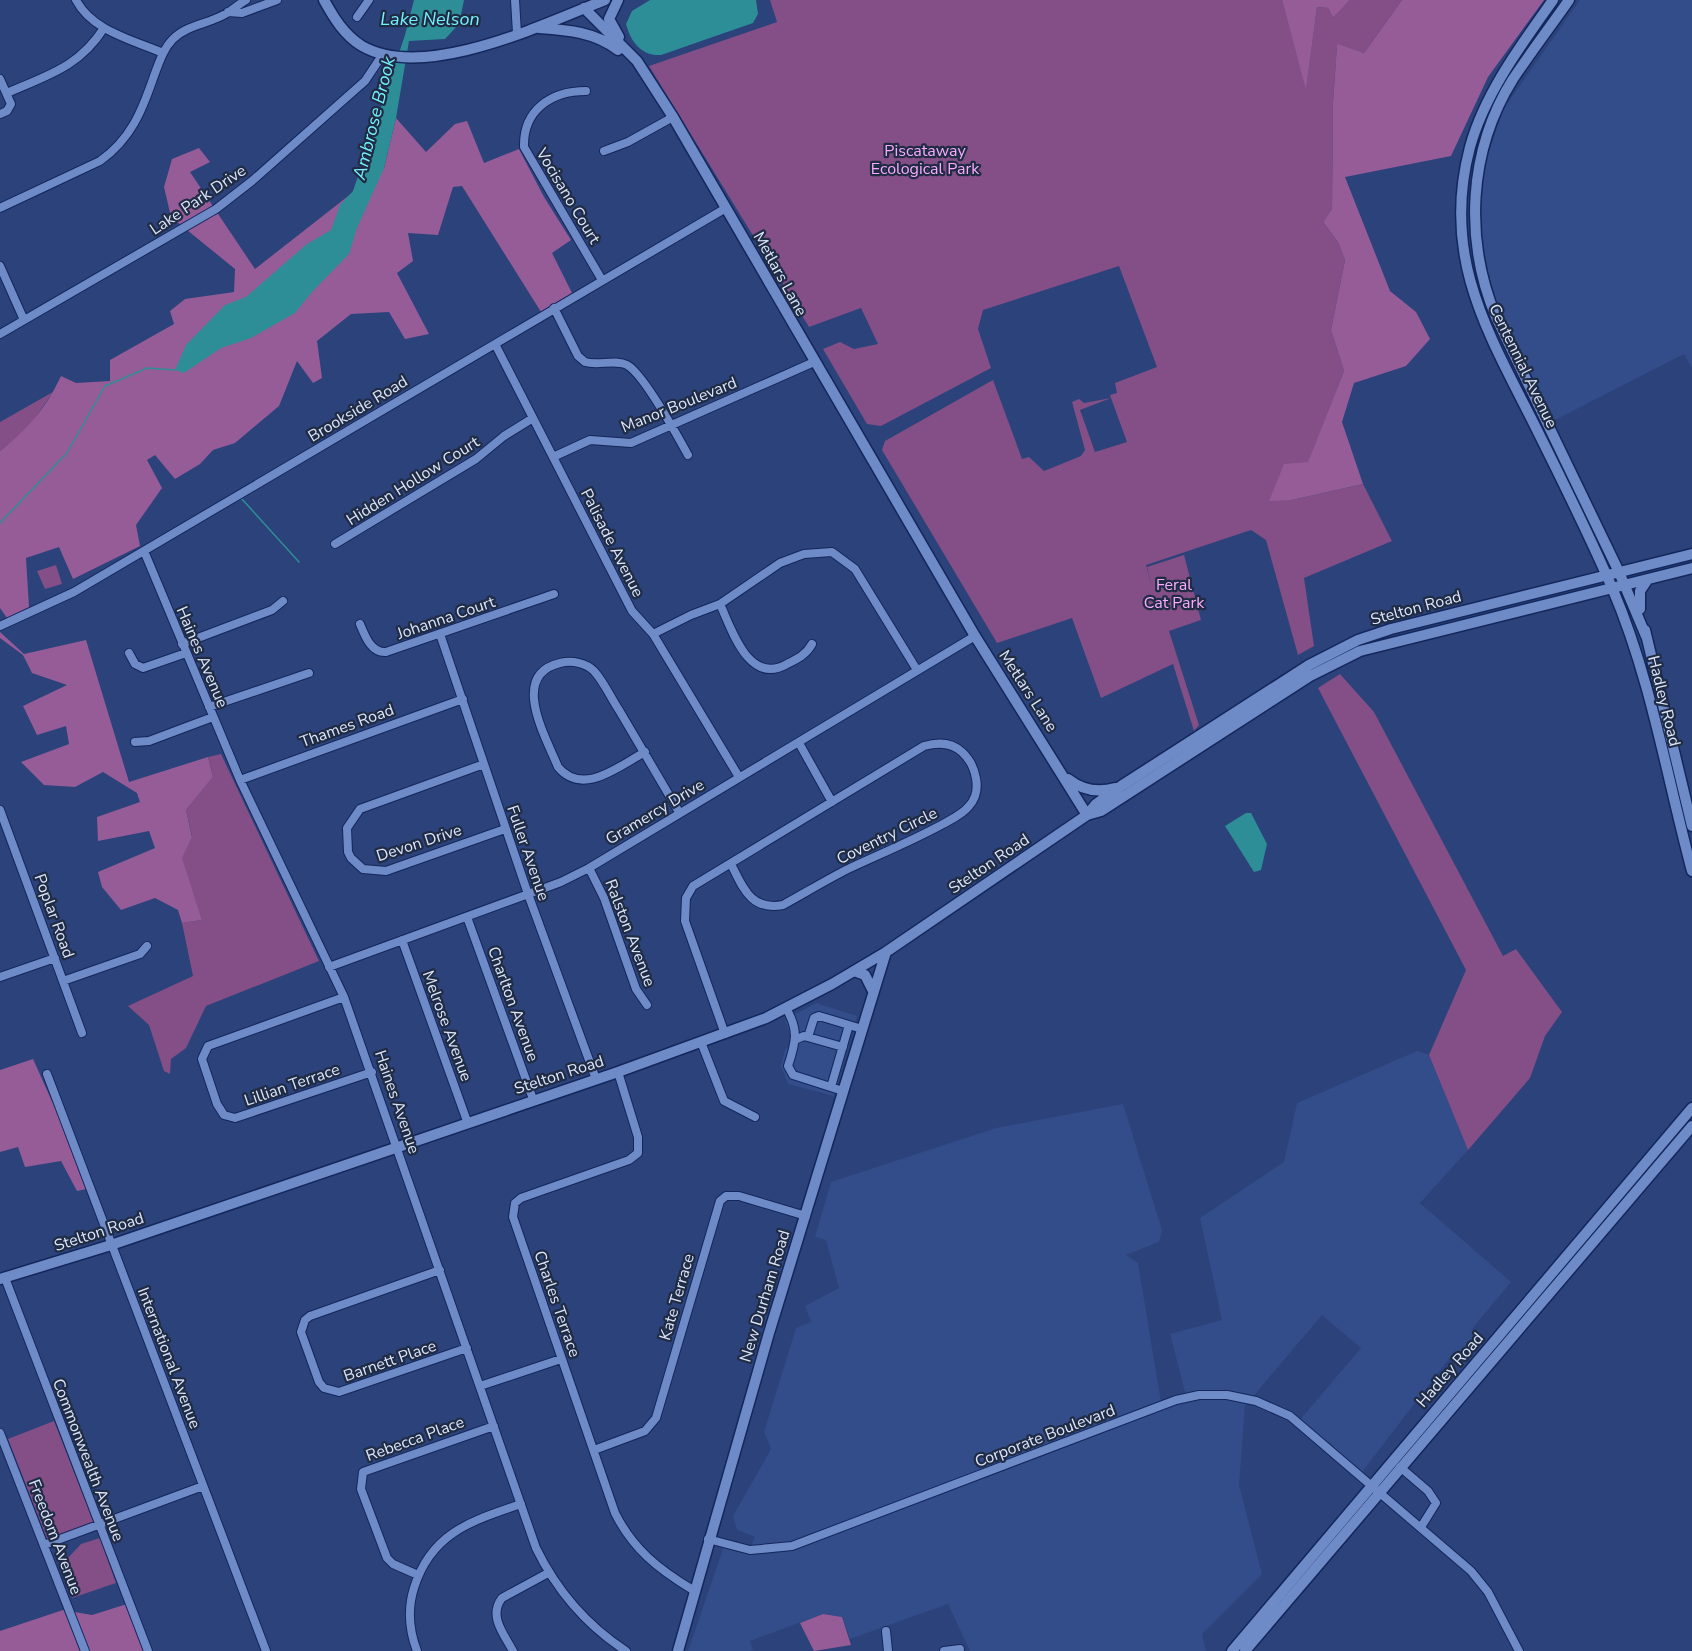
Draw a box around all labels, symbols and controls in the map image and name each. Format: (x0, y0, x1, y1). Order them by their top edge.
water label: Lake Nelson (380, 7, 480, 31)
water label: Ambrose Brook (347, 53, 401, 183)
park label: Piscataway Ecological Park (871, 140, 980, 180)
street label: Vocisano Court (530, 143, 605, 248)
street label: Lake Park Drive (146, 160, 250, 240)
street label: Metlars Lane (748, 228, 812, 320)
street label: Centennial Avenue (1483, 300, 1563, 432)
street label: Brookside Road (304, 371, 412, 447)
street label: Manor Boulevard (618, 372, 740, 438)
street label: Hidden Hollow Court (342, 431, 484, 531)
street label: Palisade Avenue (575, 485, 649, 601)
park label: Feral Cat Park (1144, 574, 1205, 614)
street label: Stelton Road (1368, 585, 1464, 631)
street label: Johanna Court (393, 591, 498, 645)
street label: Haines Avenue (171, 603, 233, 711)
street label: Metlars Lane (993, 646, 1063, 736)
street label: Hadley Road (1642, 653, 1686, 749)
street label: Thames Road (297, 699, 397, 753)
street label: Gramercy Drive (602, 774, 708, 850)
street label: Fuller Avenue (501, 802, 555, 904)
street label: Coventry Circle (833, 802, 941, 870)
street label: Devon Drive (374, 819, 464, 867)
street label: Stelton Road (944, 829, 1034, 899)
street label: Poplar Road (29, 871, 79, 961)
street label: Ralston Avenue (599, 876, 661, 990)
street label: Charlton Avenue (482, 944, 544, 1064)
street label: Melrose Avenue (417, 968, 477, 1084)
street label: Haines Avenue (369, 1047, 425, 1157)
street label: Stelton Road (511, 1050, 607, 1100)
street label: Lillian Terrace (241, 1058, 343, 1112)
street label: Stelton Road (51, 1207, 147, 1257)
street label: New Durham Road (734, 1227, 796, 1365)
street label: Charles Terrace (528, 1248, 586, 1360)
street label: Kate Terrace (654, 1251, 700, 1343)
street label: International Avenue (132, 1284, 206, 1432)
street label: Hadley Road (1411, 1328, 1489, 1412)
street label: Barnett Place (341, 1335, 439, 1387)
street label: Commonwealth Avenue (47, 1375, 129, 1545)
street label: Corporate Boulevard (972, 1399, 1118, 1473)
street label: Rebecca Place (363, 1411, 467, 1467)
street label: Freedom Avenue (23, 1476, 87, 1598)

